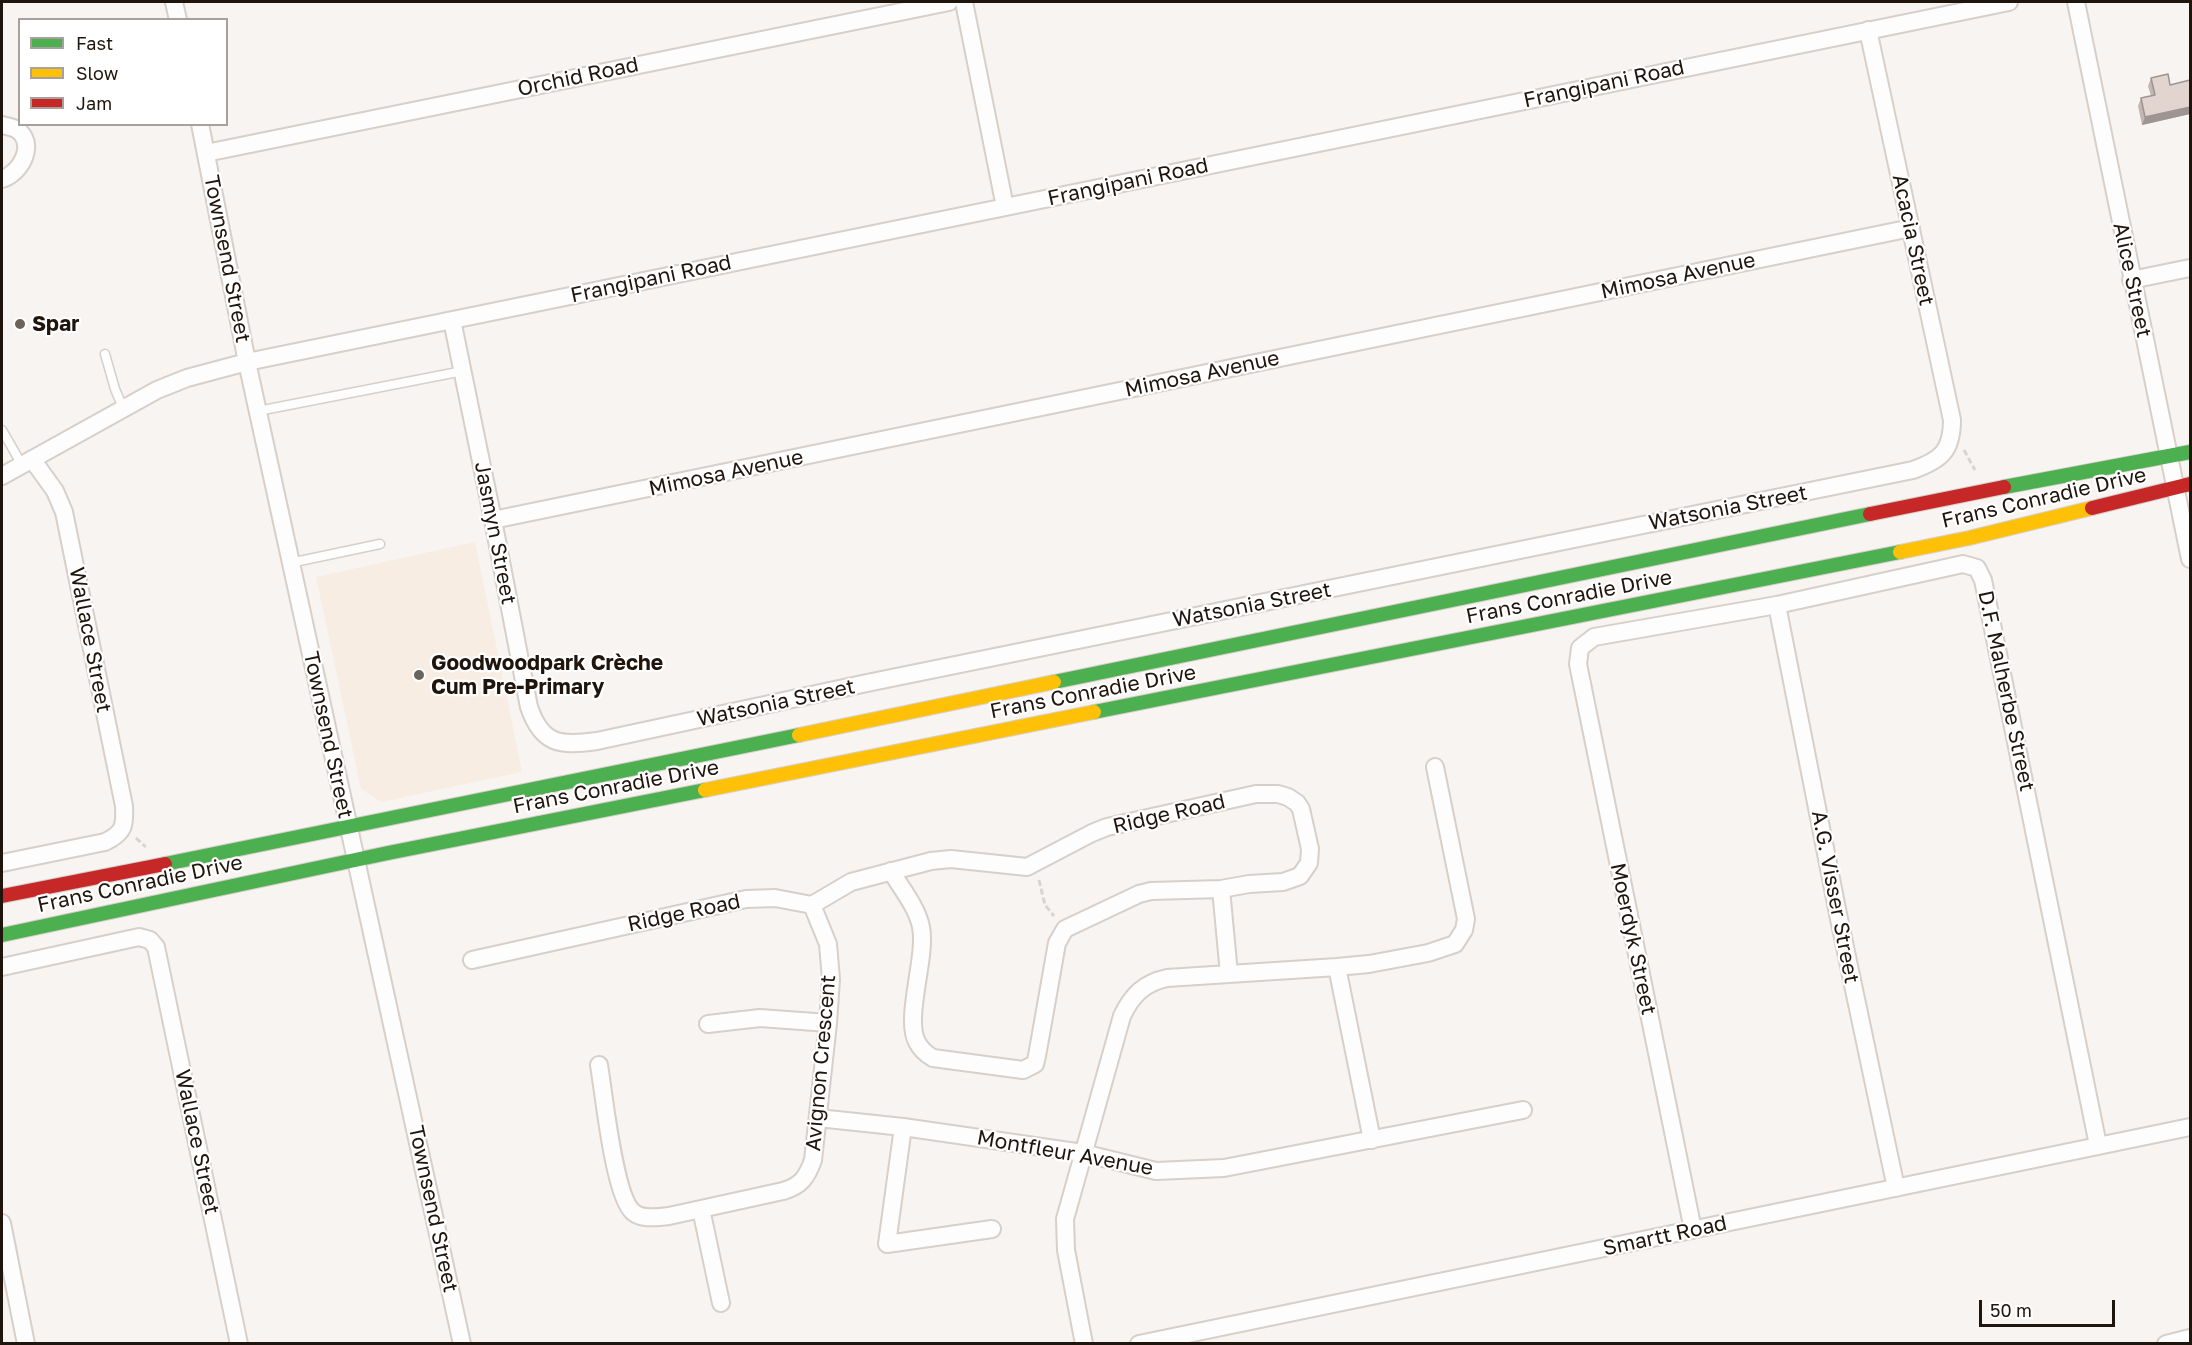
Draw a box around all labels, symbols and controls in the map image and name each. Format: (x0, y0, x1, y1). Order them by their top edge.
legend (18, 18, 228, 126)
text: Fast (76, 32, 113, 54)
street label: Orchid Road (515, 52, 641, 102)
street label: Frangipani Road (1521, 55, 1687, 113)
text: Slow (76, 62, 118, 84)
text: Jam (76, 92, 112, 114)
street label: Frangipani Road (1045, 153, 1211, 211)
street label: Acacia Street (1887, 172, 1939, 308)
street label: Townsend Street (198, 173, 256, 345)
street label: Alice Street (2108, 220, 2156, 340)
street label: Mimosa Avenue (1598, 247, 1758, 305)
street label: Frangipani Road (568, 250, 734, 308)
place label: Spar (32, 311, 79, 337)
marker: Spar (13, 317, 27, 331)
street label: Mimosa Avenue (1122, 345, 1282, 403)
street label: Mimosa Avenue (646, 444, 806, 502)
street label: Jasmyn Street (469, 459, 521, 607)
street label: Frans Conradie Drive (1939, 462, 2149, 534)
street label: Watsonia Street (1647, 480, 1809, 536)
street label: Wallace Street (64, 565, 116, 715)
street label: Frans Conradie Drive (1464, 565, 1674, 629)
street label: Watsonia Street (1171, 577, 1333, 633)
street label: D.F. Malherbe Street (1972, 588, 2040, 794)
street label: Townsend Street (298, 649, 358, 821)
place label: Goodwoodpark Crèche Cum Pre-Primary (431, 650, 663, 700)
street label: Frans Conradie Drive (988, 660, 1198, 724)
marker: Goodwoodpark Crèche Cum Pre-Primary (412, 668, 426, 682)
street label: Watsonia Street (695, 674, 857, 732)
street label: Frans Conradie Drive (511, 755, 721, 819)
street label: Ridge Road (1110, 789, 1228, 839)
street label: A.G. Visser Street (1806, 808, 1864, 986)
street label: Frans Conradie Drive (35, 850, 245, 918)
street label: Moerdyk Street (1605, 861, 1661, 1017)
street label: Ridge Road (625, 889, 743, 937)
street label: Avignon Crescent (801, 974, 841, 1152)
street label: Wallace Street (169, 1067, 225, 1217)
street label: Townsend Street (403, 1123, 463, 1295)
street label: Montfleur Avenue (975, 1125, 1155, 1181)
street label: Smartt Road (1601, 1211, 1729, 1261)
scale bar (1982, 1288, 2118, 1326)
text: 50 m (1990, 1299, 2032, 1321)

